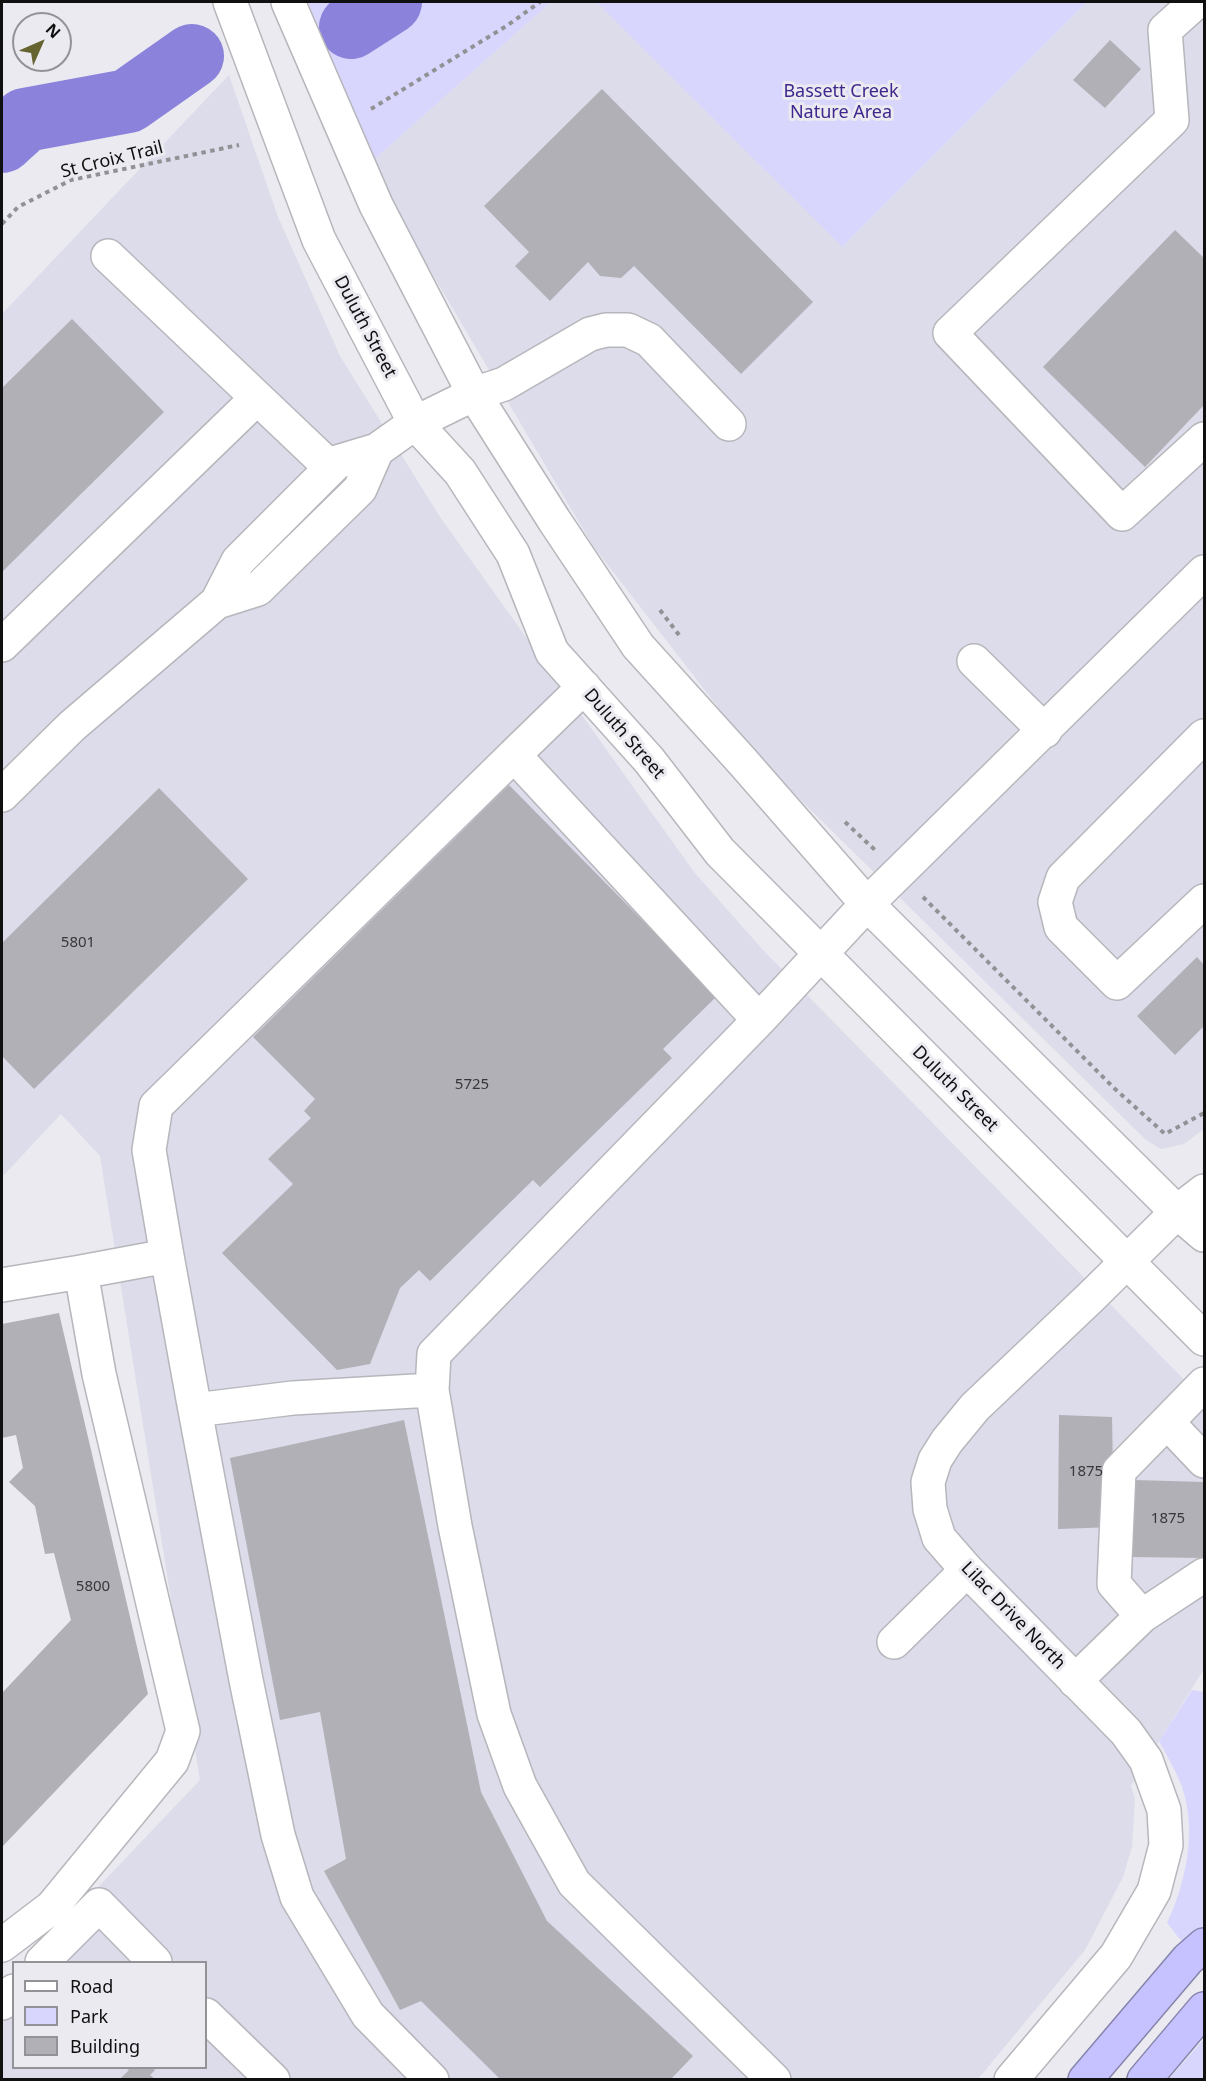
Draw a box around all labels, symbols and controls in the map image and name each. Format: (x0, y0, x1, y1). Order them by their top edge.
north arrow (12, 12, 72, 72)
text: N (41, 18, 66, 43)
park label: Bassett Creek Nature Area (783, 81, 899, 124)
street label: St Croix Trail (59, 137, 165, 183)
street label: Duluth Street (329, 272, 401, 382)
street label: Duluth Street (579, 684, 669, 784)
house number: 5801 (61, 934, 95, 952)
street label: Duluth Street (908, 1042, 1002, 1136)
house number: 5725 (455, 1076, 489, 1094)
house number: 1875 (1069, 1463, 1103, 1481)
house number: 1875 (1151, 1510, 1185, 1528)
street label: Lilac Drive North (956, 1558, 1070, 1674)
house number: 5800 (76, 1578, 110, 1596)
legend (12, 1961, 207, 2069)
text: Road (70, 1974, 113, 1998)
text: Park (70, 2004, 108, 2028)
text: Building (70, 2034, 140, 2058)

